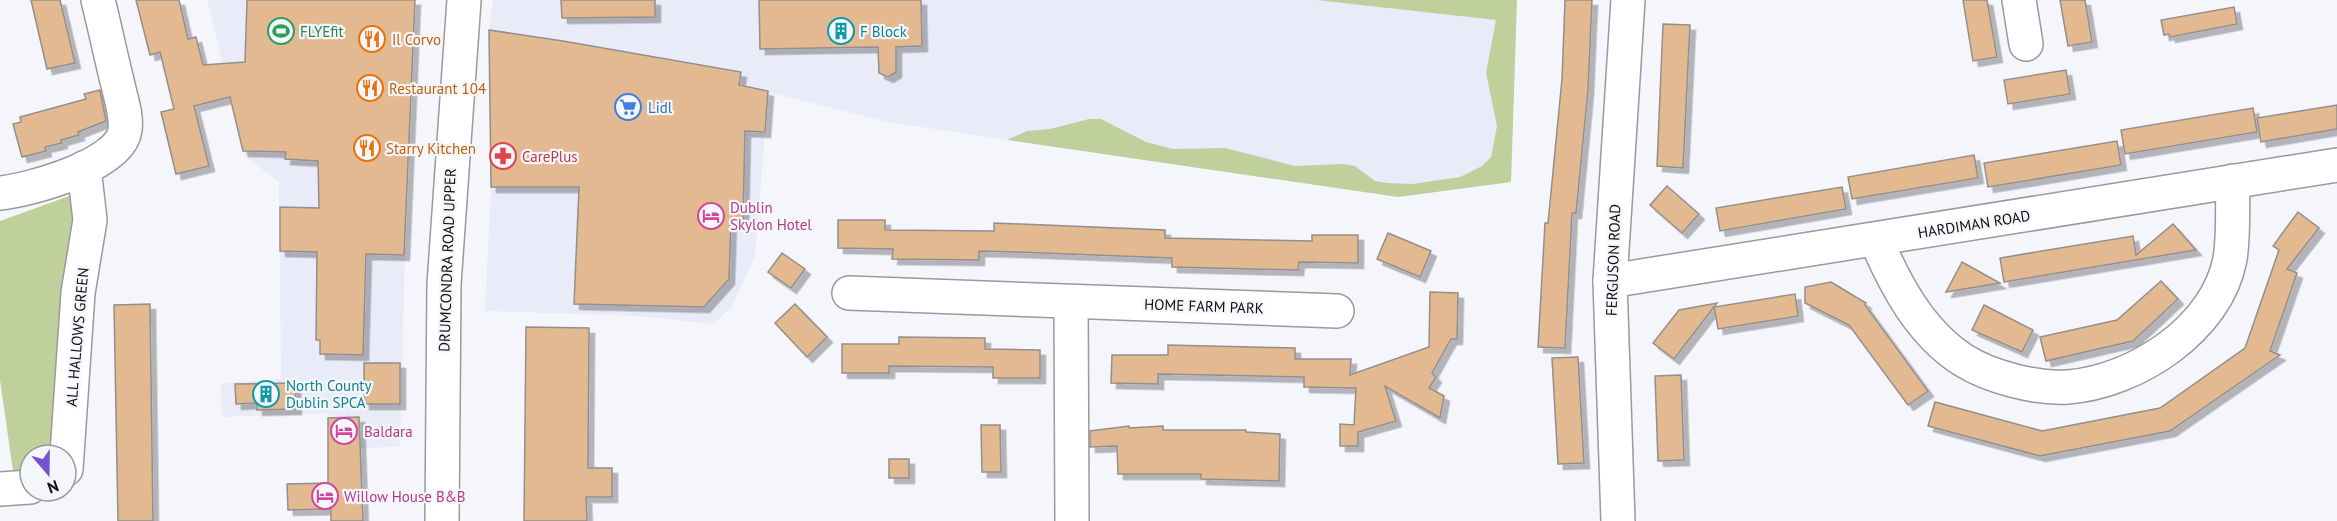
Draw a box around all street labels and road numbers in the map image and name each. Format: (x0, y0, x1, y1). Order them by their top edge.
street label: DRUMCONDRA ROAD UPPER (434, 168, 460, 352)
street label: FERGUSON ROAD (1602, 204, 1624, 316)
street label: HARDIMAN ROAD (1916, 206, 2032, 242)
street label: ALL HALLOWS GREEN (61, 267, 93, 407)
street label: HOME FARM PARK (1144, 294, 1264, 318)

